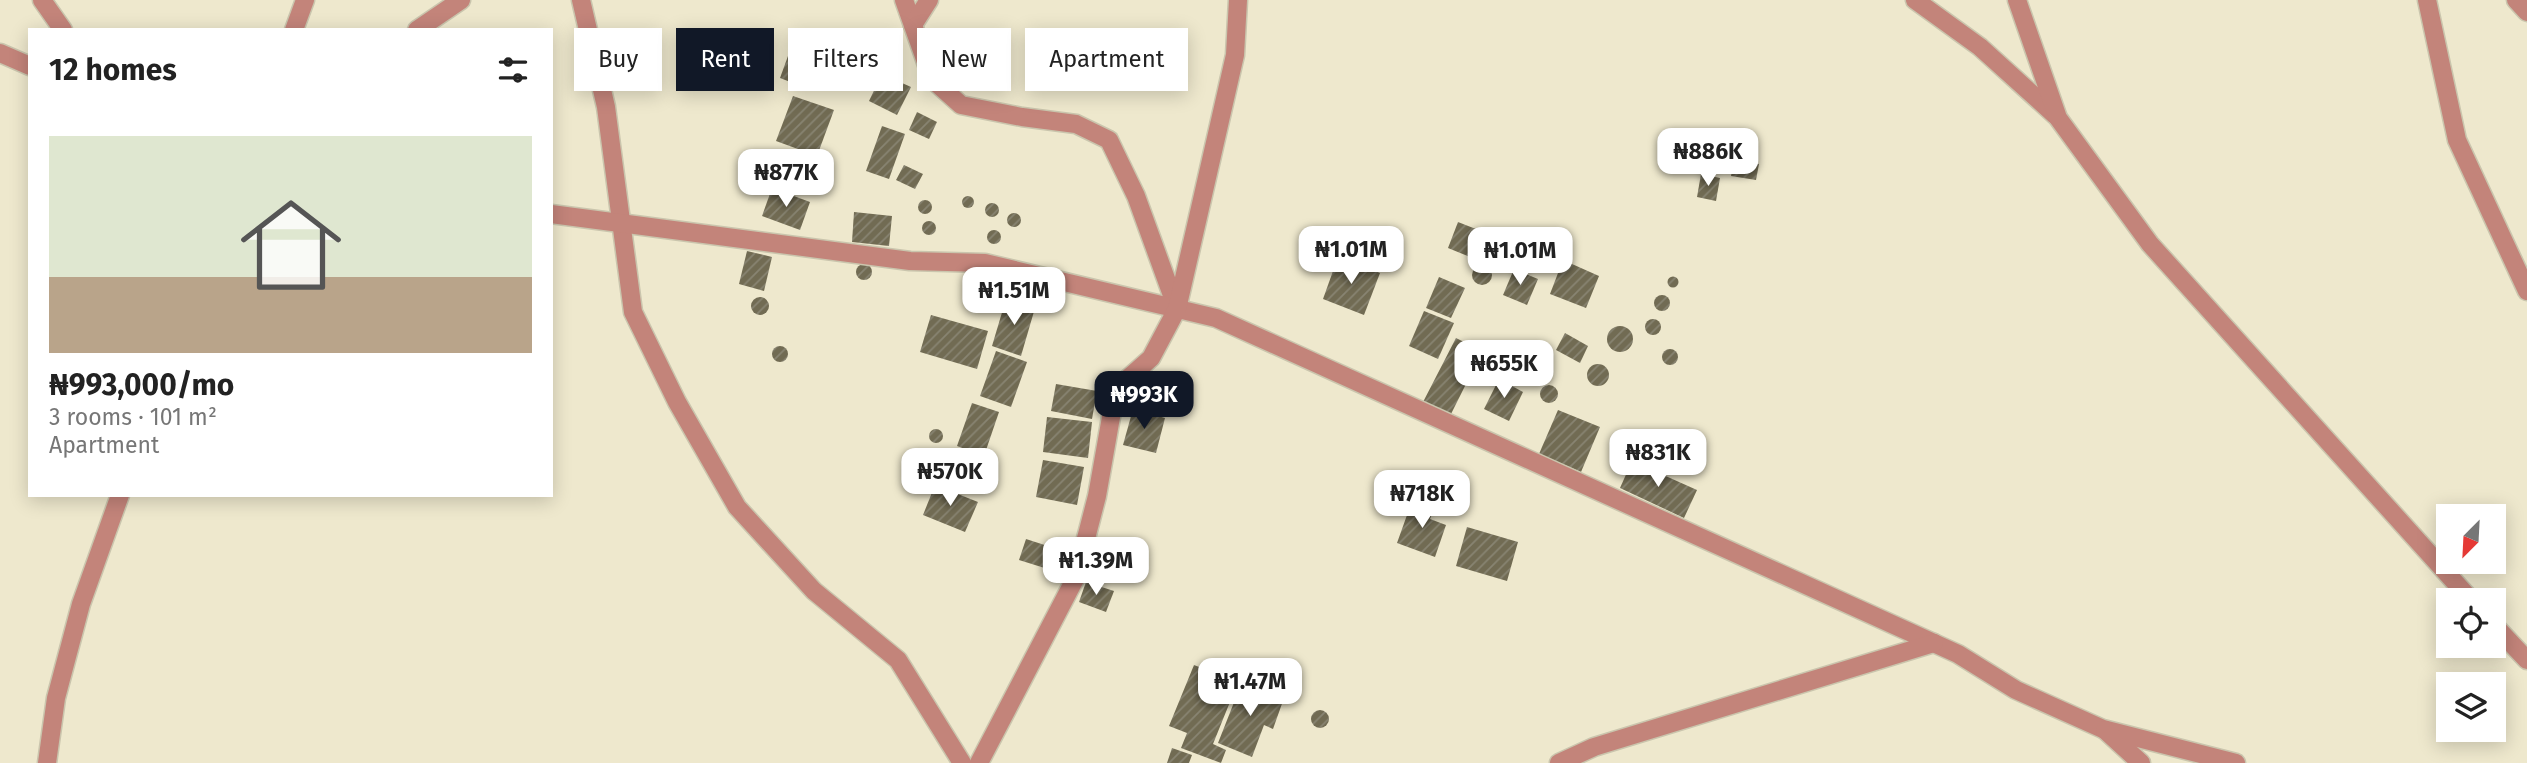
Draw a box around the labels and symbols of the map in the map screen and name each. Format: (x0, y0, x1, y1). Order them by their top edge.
pin: ₦886K (1659, 128, 1757, 188)
pin: ₦877K (737, 150, 835, 209)
pin: ₦1.01M (1294, 226, 1408, 286)
pin: ₦1.01M (1463, 228, 1577, 287)
pin: ₦1.51M (957, 268, 1071, 327)
pin: ₦655K (1455, 340, 1553, 400)
pin: ₦993K (1095, 372, 1193, 431)
pin: ₦831K (1609, 430, 1707, 489)
pin: ₦570K (901, 448, 999, 508)
pin: ₦718K (1373, 470, 1471, 530)
north arrow (2436, 504, 2506, 574)
pin: ₦1.39M (1039, 538, 1153, 597)
pin: ₦1.47M (1193, 658, 1307, 718)

